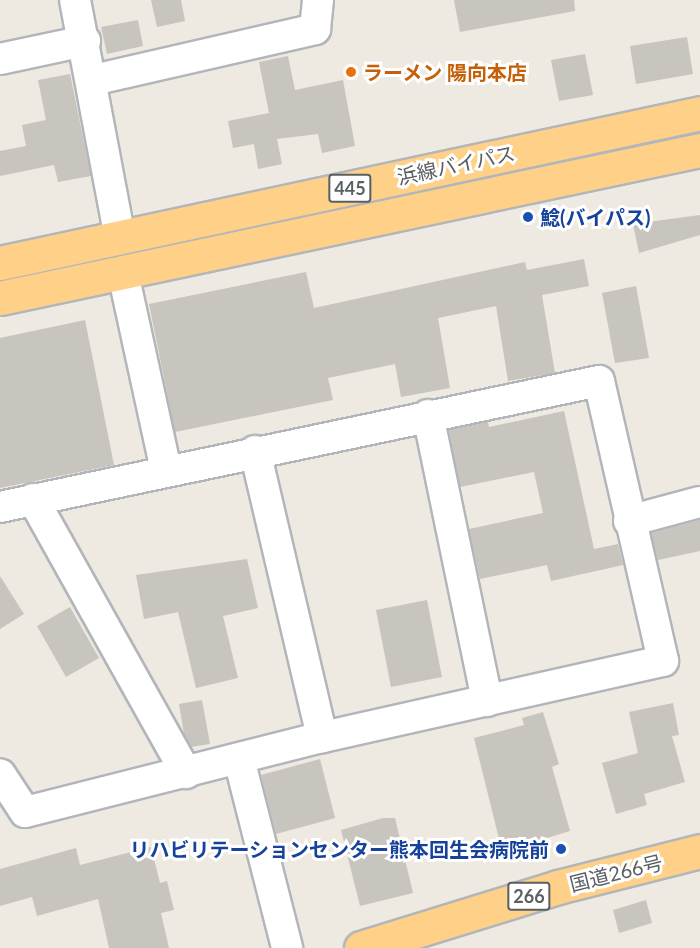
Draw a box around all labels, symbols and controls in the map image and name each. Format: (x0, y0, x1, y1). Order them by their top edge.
place label: ラーメン 陽向本店 (363, 60, 528, 84)
marker: ラーメン 陽向本店 (344, 65, 358, 79)
street label: 浜線バイパス (395, 141, 517, 189)
road number: 445 (328, 173, 372, 203)
place label: 鯰(バイパス) (540, 205, 651, 229)
marker: 鯰(バイパス) (521, 210, 535, 224)
place label: リハビリテーションセンター熊本回生会病院前 (129, 837, 549, 861)
marker: リハビリテーションセンター熊本回生会病院前 (554, 842, 568, 856)
street label: 国道266号 (567, 850, 665, 896)
road number: 266 (506, 881, 552, 911)

